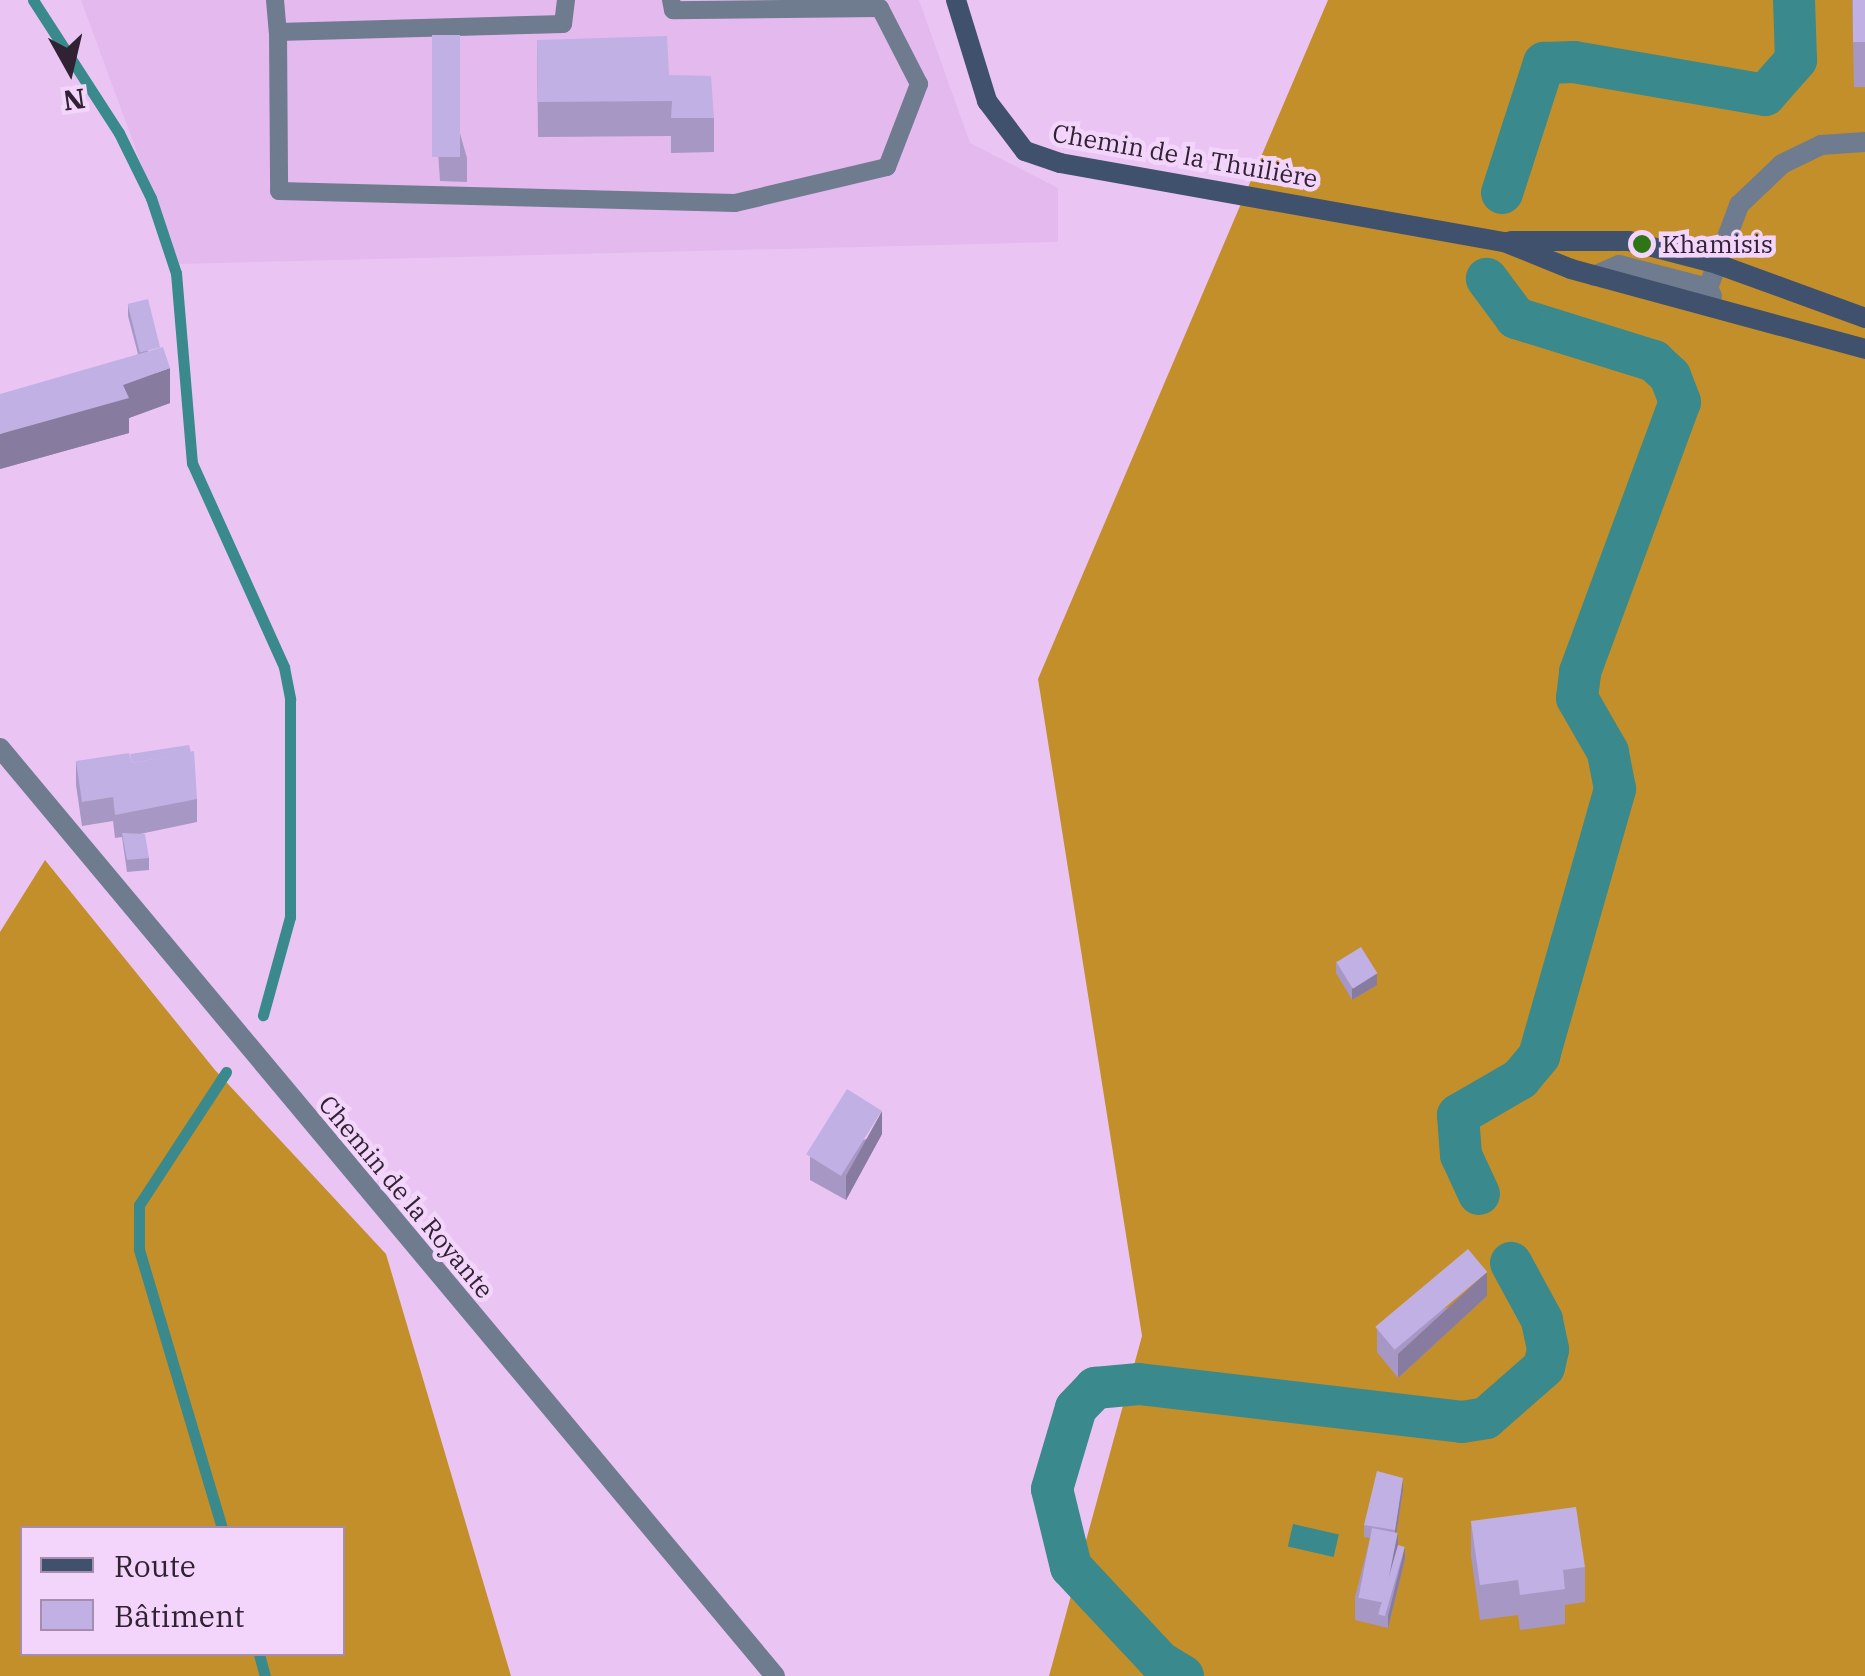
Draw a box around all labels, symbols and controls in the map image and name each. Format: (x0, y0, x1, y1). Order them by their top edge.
north arrow (20, 20, 120, 120)
text: N (61, 80, 88, 120)
street label: Chemin de la Thuilière (1050, 118, 1320, 194)
place label: Khamisis (1662, 229, 1773, 259)
marker: Khamisis (1631, 233, 1653, 255)
street label: Chemin de la Royante (312, 1090, 500, 1304)
legend (20, 1526, 345, 1656)
text: Route (114, 1546, 196, 1585)
text: Bâtiment (114, 1596, 245, 1635)

